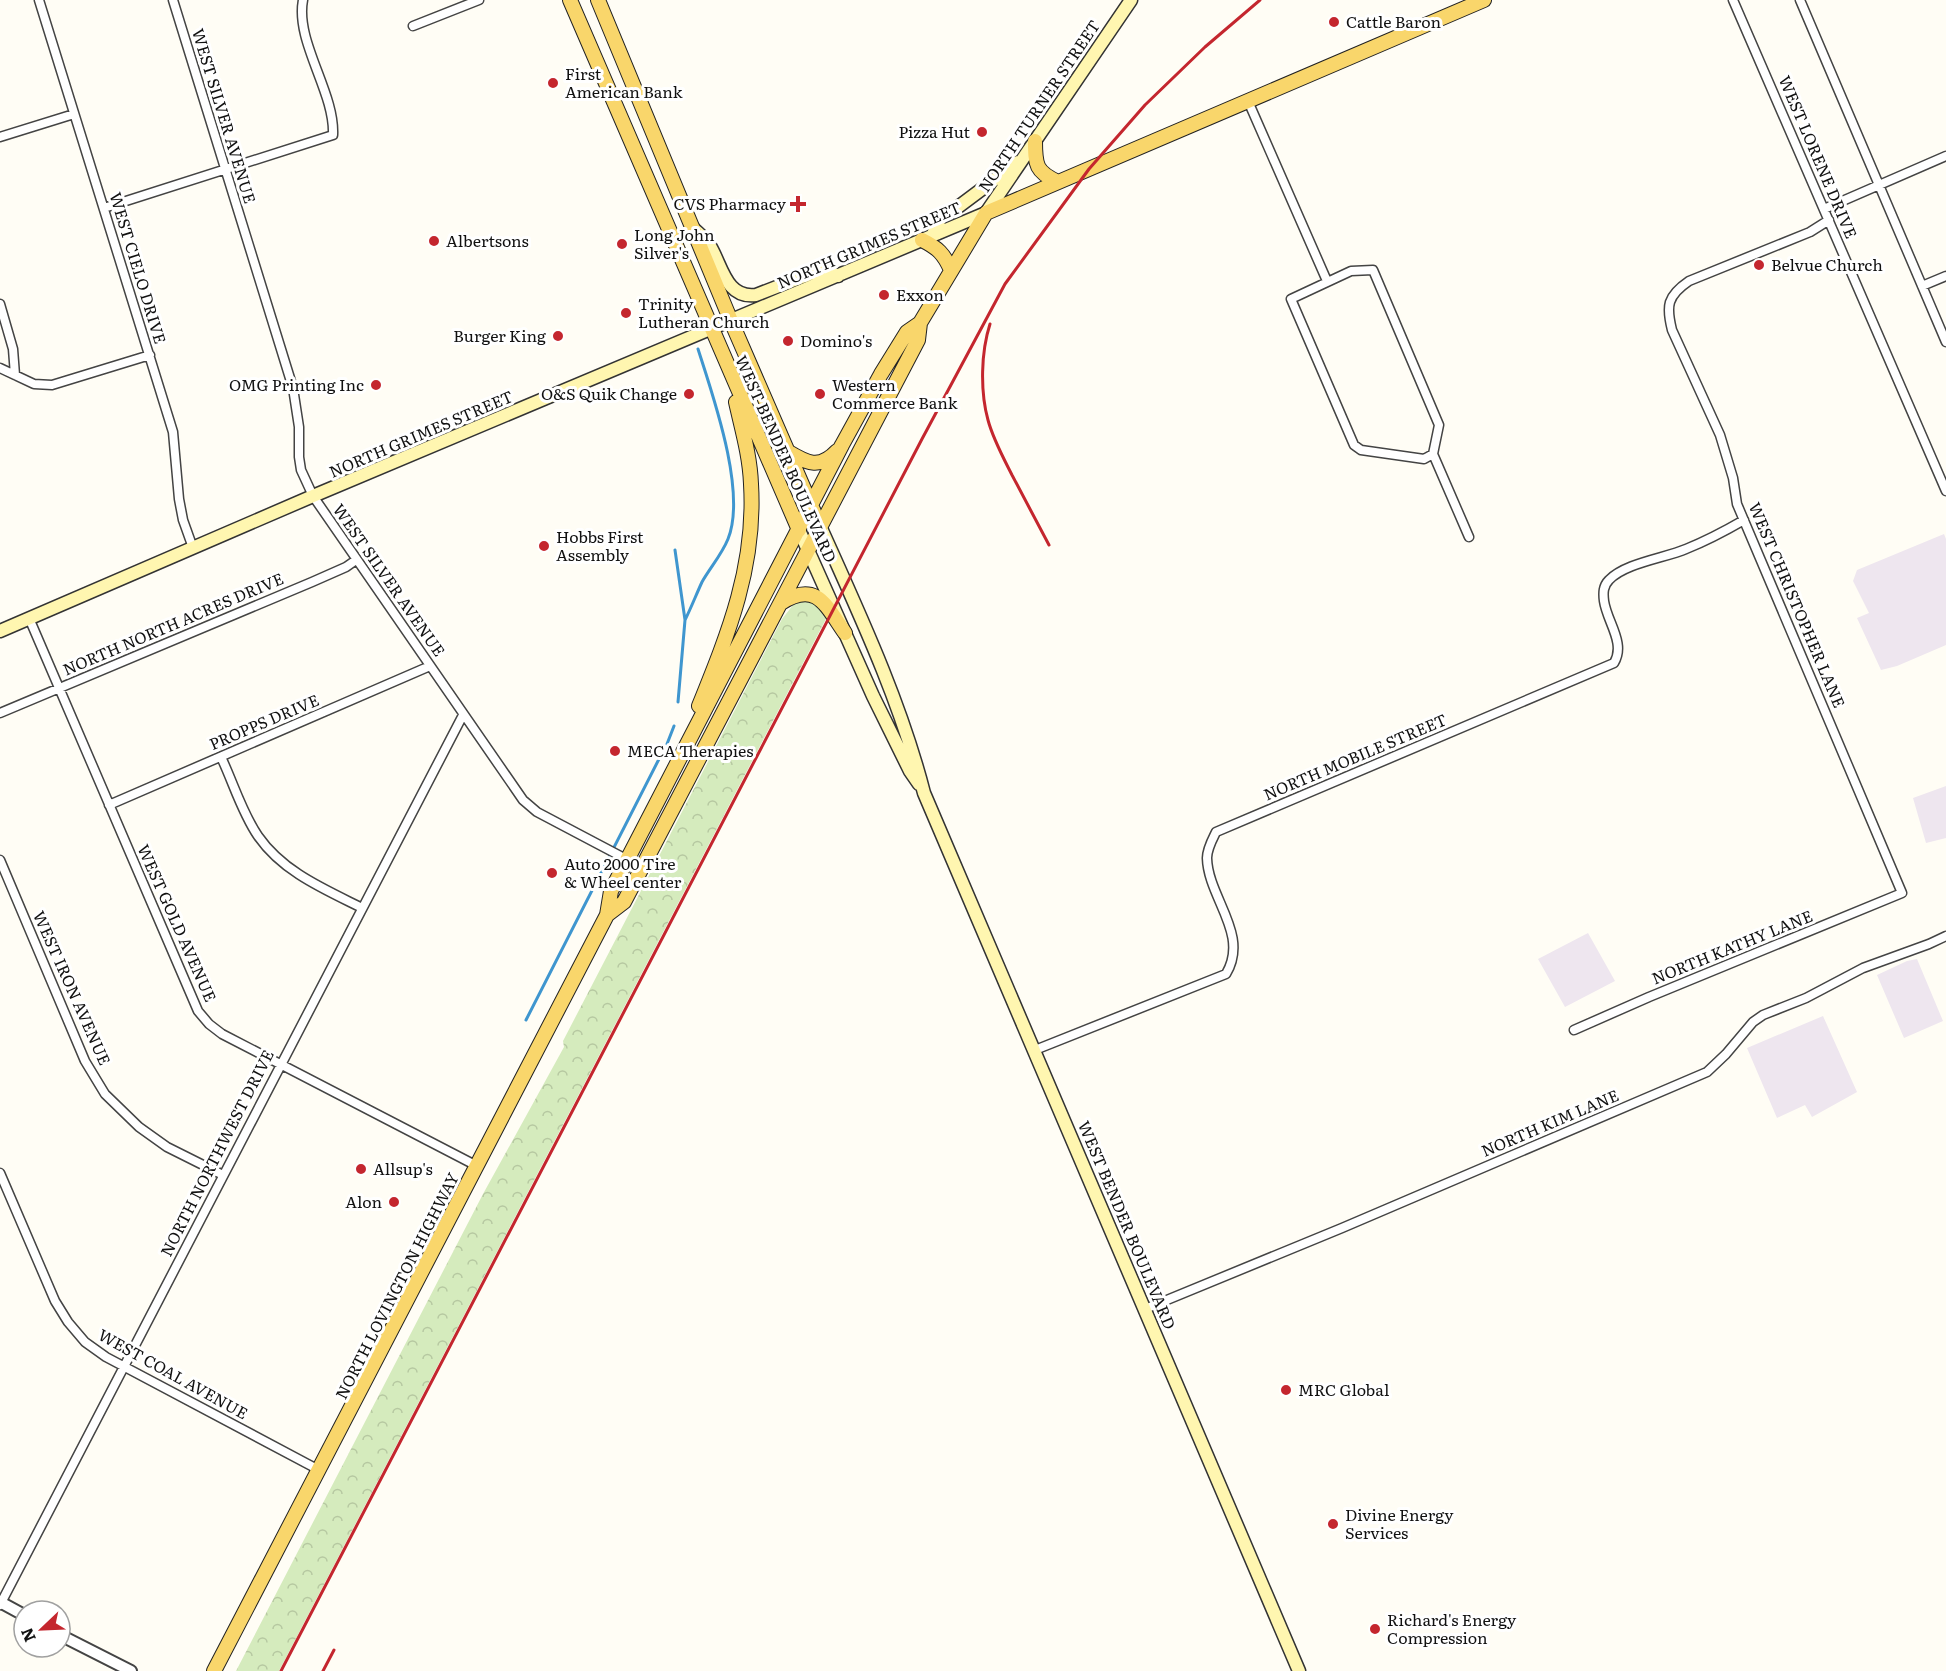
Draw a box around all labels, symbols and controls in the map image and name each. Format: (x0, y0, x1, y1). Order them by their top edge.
place label: Cattle Baron (1346, 9, 1441, 33)
street label: NORTH TURNER STREET (971, 14, 1105, 196)
marker: Cattle Baron (1327, 15, 1341, 29)
street label: WEST SILVER AVENUE (187, 25, 263, 206)
place label: First American Bank (565, 61, 683, 103)
street label: WEST LORENE DRIVE (1774, 71, 1864, 242)
marker: First American Bank (546, 76, 560, 90)
place label: Pizza Hut (898, 119, 971, 143)
marker: Pizza Hut (975, 125, 989, 139)
street label: WEST CIELO DRIVE (104, 189, 173, 347)
place label: CVS Pharmacy (674, 191, 787, 215)
street label: NORTH GRIMES STREET (773, 194, 964, 294)
marker: CVS Pharmacy (791, 197, 805, 211)
place label: Long John Silver's (634, 222, 715, 264)
place label: Albertsons (446, 228, 529, 252)
marker: Albertsons (427, 234, 441, 248)
marker: Long John Silver's (615, 237, 629, 251)
place label: Belvue Church (1771, 252, 1883, 276)
marker: Belvue Church (1752, 258, 1766, 272)
place label: Exxon (896, 282, 944, 306)
marker: Exxon (877, 288, 891, 302)
place label: Trinity Lutheran Church (638, 291, 770, 333)
marker: Trinity Lutheran Church (619, 306, 633, 320)
place label: Burger King (453, 323, 546, 347)
place label: Domino's (800, 328, 872, 352)
marker: Burger King (551, 329, 565, 343)
marker: Domino's (781, 334, 795, 348)
street label: WEST BENDER BOULEVARD (730, 351, 844, 566)
place label: OMG Printing Inc (229, 372, 364, 396)
place label: Western Commerce Bank (832, 372, 958, 414)
marker: OMG Printing Inc (369, 378, 383, 392)
place label: O&S Quik Change (541, 381, 677, 405)
street label: NORTH GRIMES STREET (325, 383, 516, 483)
marker: O&S Quik Change (682, 387, 696, 401)
marker: Western Commerce Bank (813, 387, 827, 401)
street label: WEST SILVER AVENUE (328, 498, 452, 661)
street label: WEST CHRISTOPHER LANE (1744, 498, 1852, 711)
place label: Hobbs First Assembly (556, 524, 644, 566)
marker: Hobbs First Assembly (537, 539, 551, 553)
street label: NORTH NORTH ACRES DRIVE (58, 566, 287, 681)
street label: PROPPS DRIVE (205, 687, 322, 755)
street label: NORTH MOBILE STREET (1259, 706, 1450, 806)
place label: MECA Therapies (627, 738, 753, 762)
marker: MECA Therapies (608, 744, 622, 758)
street label: WEST GOLD AVENUE (132, 840, 224, 1005)
place label: Auto 2000 Tire & Wheel center (564, 851, 682, 893)
marker: Auto 2000 Tire & Wheel center (545, 866, 559, 880)
street label: NORTH KATHY LANE (1648, 903, 1816, 989)
street label: WEST IRON AVENUE (28, 907, 118, 1069)
street label: NORTH NORTHWEST DRIVE (153, 1045, 279, 1260)
street label: NORTH KIM LANE (1477, 1082, 1622, 1162)
street label: WEST BENDER BOULEVARD (1073, 1117, 1183, 1333)
place label: Allsup's (373, 1156, 433, 1180)
marker: Allsup's (354, 1162, 368, 1176)
street label: NORTH LOVINGTON HIGHWAY (328, 1168, 464, 1403)
place label: Alon (345, 1189, 382, 1213)
marker: Alon (387, 1195, 401, 1209)
street label: WEST COAL AVENUE (94, 1322, 253, 1424)
place label: MRC Global (1298, 1377, 1389, 1401)
marker: MRC Global (1279, 1383, 1293, 1397)
place label: Divine Energy Services (1345, 1502, 1454, 1544)
marker: Divine Energy Services (1326, 1517, 1340, 1531)
north arrow (12, 1599, 72, 1659)
place label: Richard's Energy Compression (1387, 1607, 1517, 1649)
marker: Richard's Energy Compression (1368, 1622, 1382, 1636)
text: N (14, 1624, 41, 1646)

